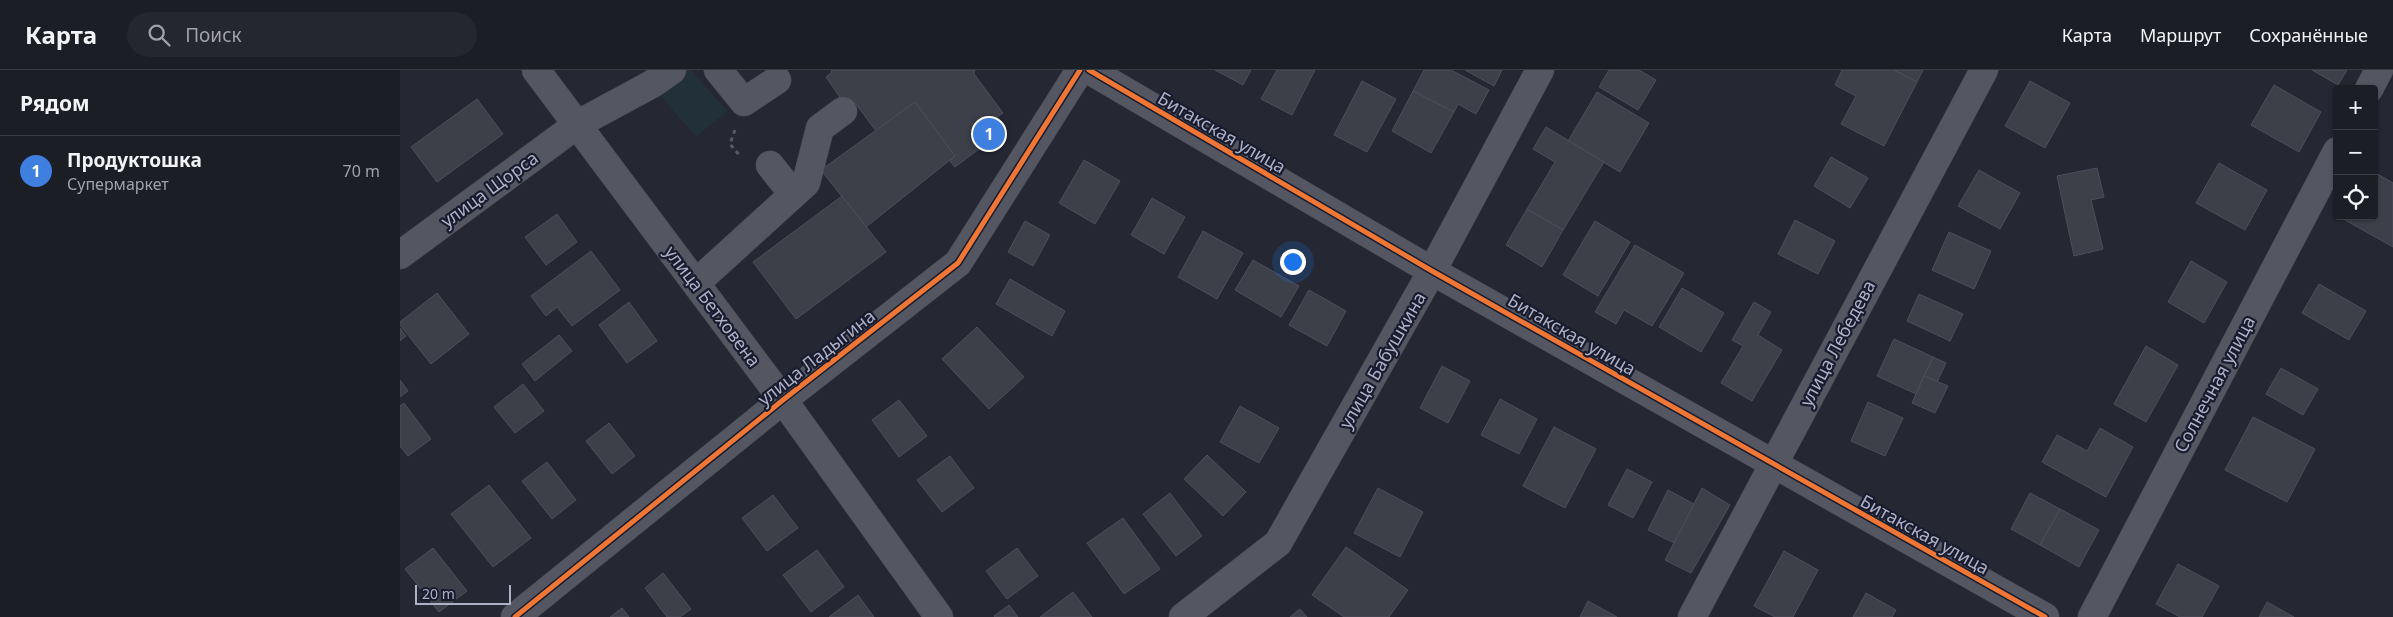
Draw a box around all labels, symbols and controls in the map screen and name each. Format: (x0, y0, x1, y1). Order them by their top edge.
search box (127, 12, 477, 57)
text: Карта (25, 18, 97, 51)
icon: search (145, 21, 173, 49)
text: Поиск (185, 22, 242, 48)
text: Карта (2062, 23, 2112, 47)
text: Маршрут (2140, 23, 2221, 47)
text: Сохранённые (2249, 23, 2368, 47)
map controls (2333, 85, 2378, 220)
button: + (2333, 85, 2378, 130)
street label: Битакская улица (1154, 86, 1290, 178)
text: Рядом (20, 89, 90, 117)
pin: 1 (973, 115, 1005, 153)
button: − (2333, 130, 2378, 175)
street label: улица Щорса (436, 146, 542, 232)
text: Продуктошка (67, 147, 202, 173)
text: 1 (31, 160, 41, 182)
text: 70 m (343, 160, 380, 182)
text: Супермаркет (67, 173, 169, 195)
button: locate (2333, 175, 2378, 220)
street label: улица Бетховена (660, 241, 766, 371)
your location (1280, 249, 1306, 275)
street label: улица Лебедева (1794, 276, 1880, 410)
street label: улица Бабушкина (1333, 287, 1431, 433)
street label: Битакская улица (1504, 288, 1640, 380)
street label: улица Ладыгина (752, 304, 880, 410)
street label: Солнечная улица (2168, 312, 2260, 456)
street label: Битакская улица (1856, 489, 1994, 579)
scale bar (415, 582, 511, 605)
text: 20 m (422, 584, 455, 603)

